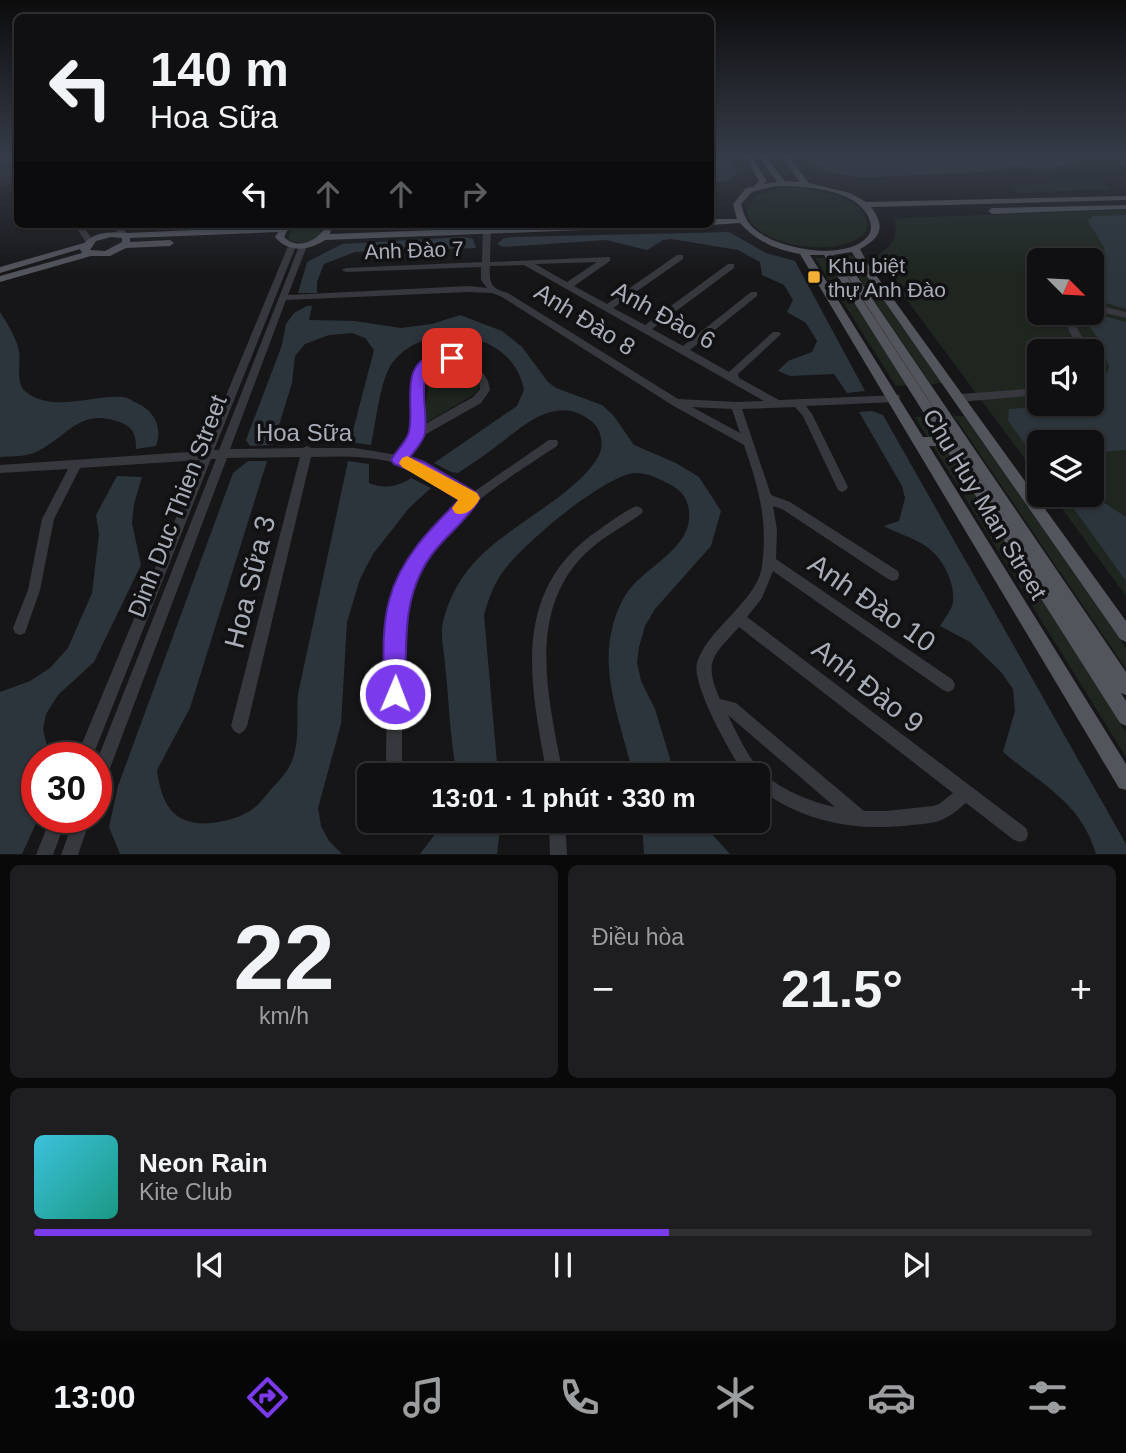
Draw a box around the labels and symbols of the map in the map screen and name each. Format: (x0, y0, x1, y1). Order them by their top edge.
street label: Anh Đào 7 (364, 237, 464, 263)
north arrow (1027, 248, 1104, 326)
place label: Khu biệt thự Anh Đào (828, 254, 946, 301)
marker: Khu biệt thự Anh Đào (806, 269, 822, 285)
street label: Anh Đào 6 (608, 276, 720, 354)
street label: Anh Đào 8 (530, 277, 640, 361)
pin (422, 328, 482, 388)
street label: Dinh Duc Thien Street (122, 391, 232, 621)
street label: Chu Huy Man Street (917, 404, 1053, 604)
street label: Hoa Sữa (256, 419, 353, 446)
street label: Hoa Sữa 3 (219, 513, 281, 651)
street label: Anh Đào 10 (803, 548, 941, 658)
street label: Anh Đào 9 (806, 633, 930, 739)
position arrow (358, 657, 432, 731)
speed limit sign: 30 (21, 742, 112, 833)

